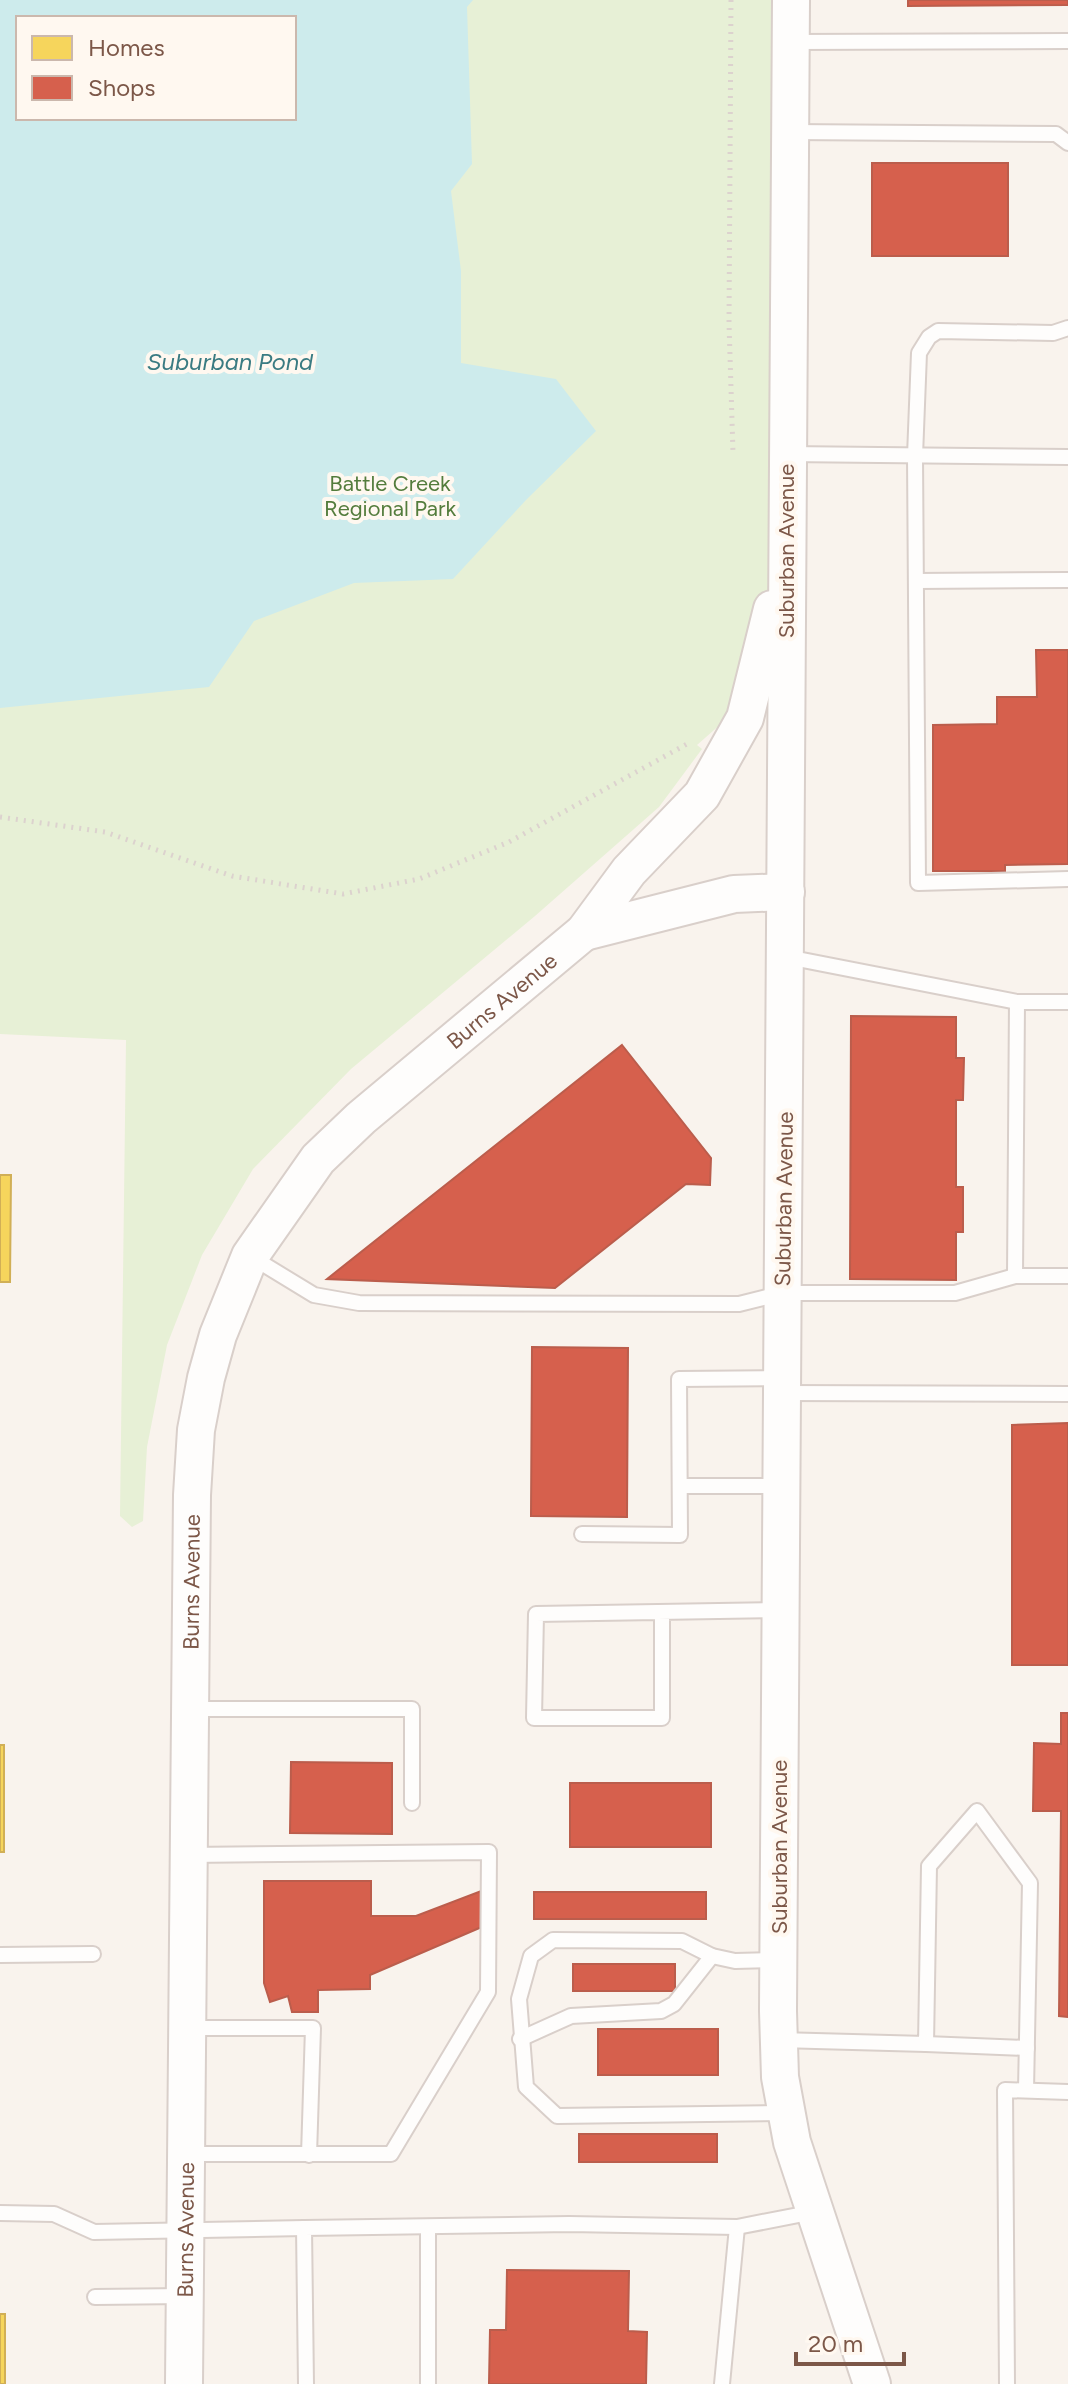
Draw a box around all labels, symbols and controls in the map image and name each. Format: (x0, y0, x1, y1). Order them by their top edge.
legend (16, 16, 296, 120)
text: Homes (88, 33, 165, 62)
text: Shops (88, 73, 155, 102)
water label: Suburban Pond (147, 347, 314, 376)
street label: Suburban Avenue (773, 464, 800, 638)
park label: Battle Creek Regional Park (324, 470, 456, 522)
street label: Burns Avenue (441, 947, 562, 1054)
street label: Suburban Avenue (769, 1111, 799, 1287)
street label: Burns Avenue (177, 1514, 205, 1650)
street label: Suburban Avenue (766, 1760, 793, 1934)
street label: Burns Avenue (171, 2162, 199, 2298)
scale bar (796, 2316, 904, 2366)
text: 20 m (808, 2329, 863, 2358)

